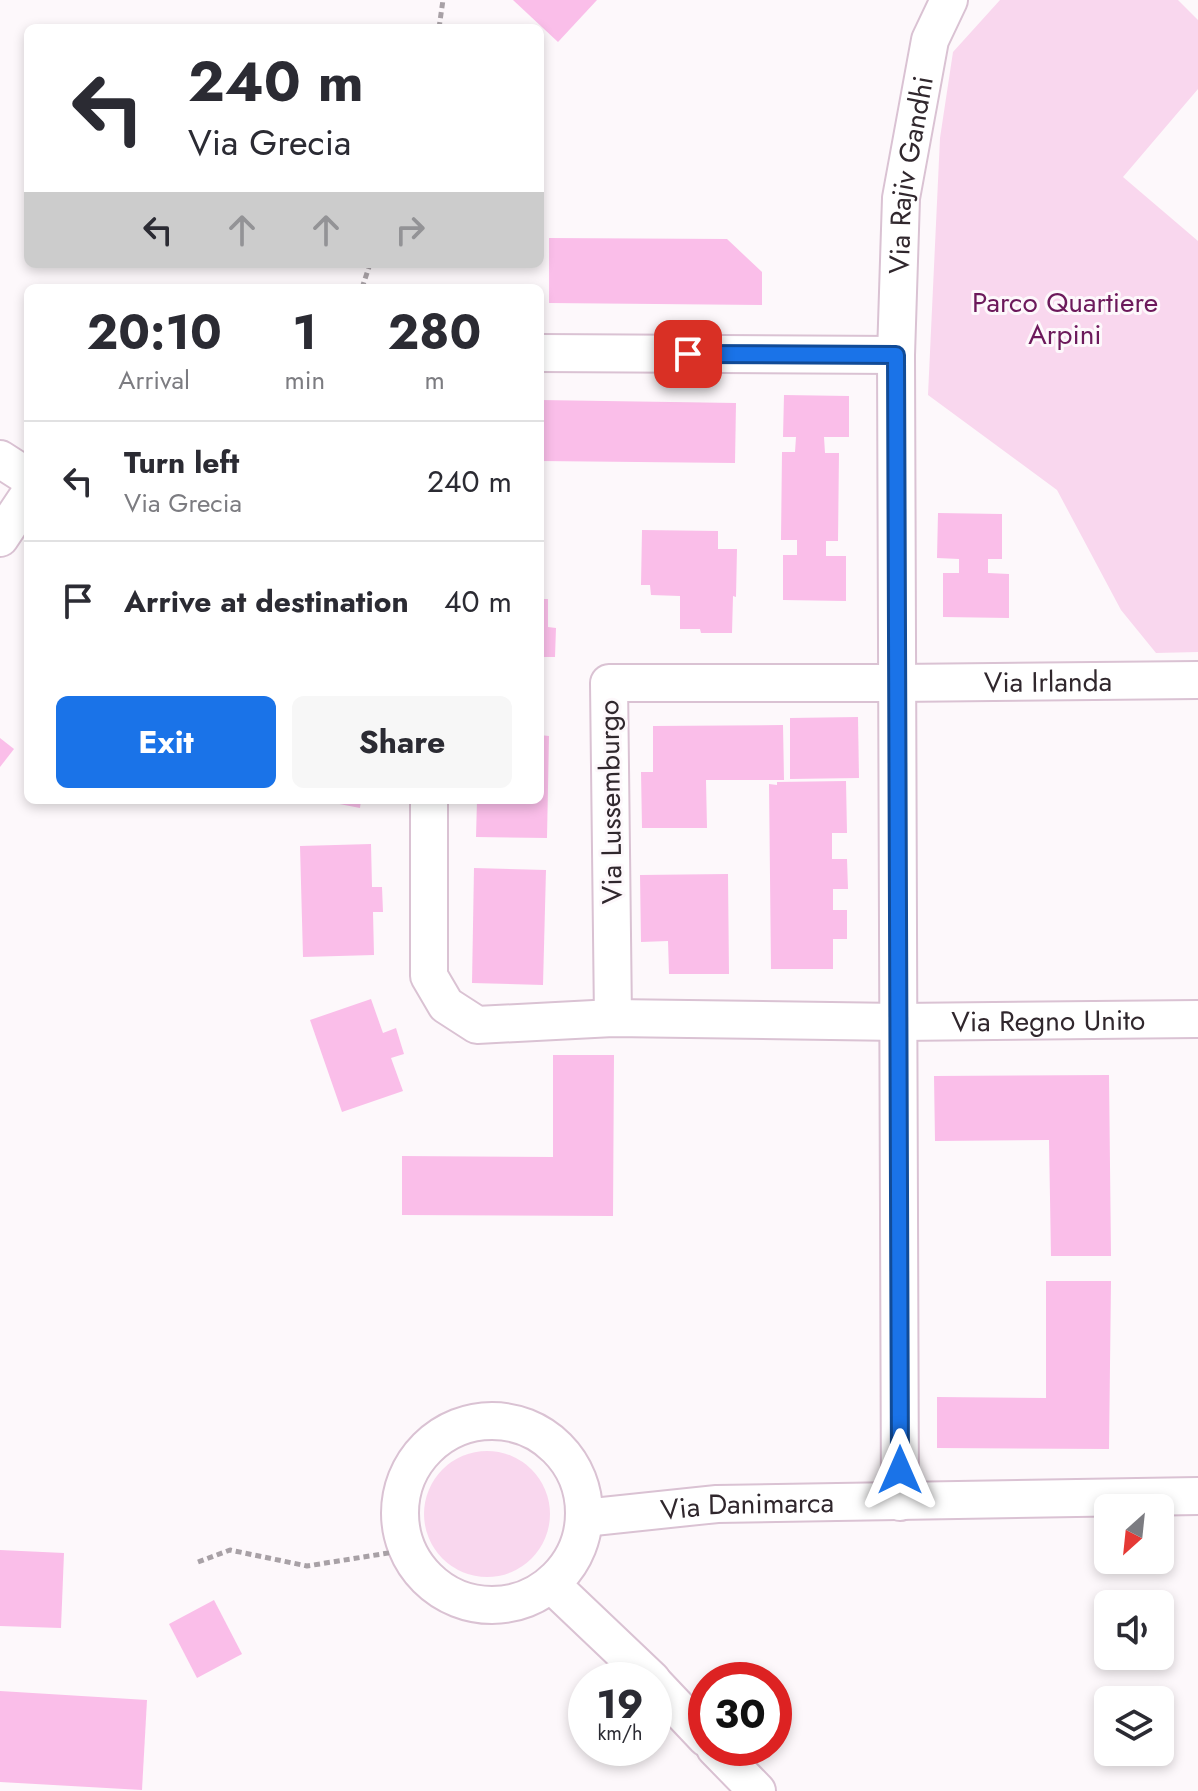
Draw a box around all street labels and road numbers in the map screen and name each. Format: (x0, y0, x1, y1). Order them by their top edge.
street label: Via Rajiv Gandhi (879, 73, 944, 275)
street label: Via Irlanda (984, 661, 1112, 703)
street label: Via Lussemburgo (588, 700, 633, 904)
street label: Via Regno Unito (951, 1000, 1145, 1042)
street label: Via Danimarca (659, 1482, 834, 1531)

